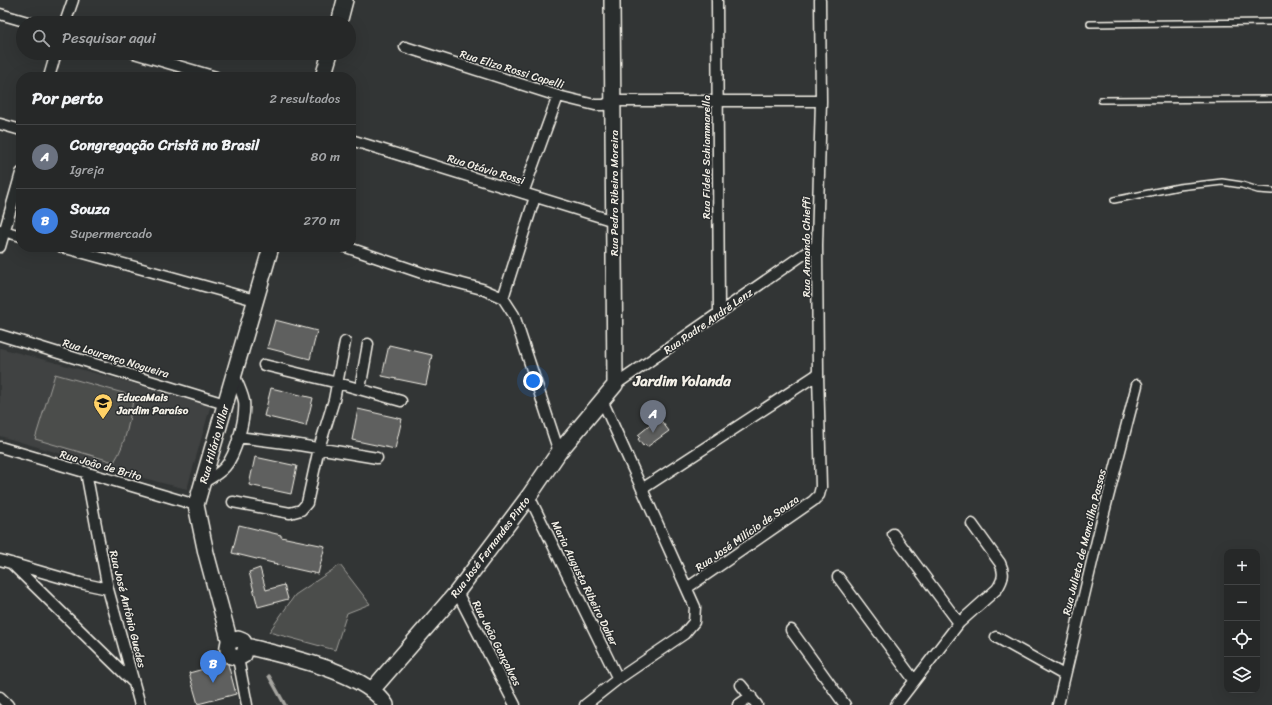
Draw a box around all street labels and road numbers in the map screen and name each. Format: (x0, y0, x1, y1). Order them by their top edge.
street label: Rua Eliza Rossi Capelli (458, 45, 567, 95)
street label: Rua Fidele Schiammarella (697, 95, 716, 219)
street label: Rua Pedro Ribeiro Moreira (605, 130, 624, 256)
street label: Rua Otávio Rossi (445, 149, 528, 191)
street label: Rua Armando Chieffi (797, 195, 816, 297)
street label: Rua Padre André Lenz (660, 283, 758, 360)
street label: Rua Lourenço Nogueira (60, 333, 172, 384)
street label: Rua Hilário Villar (194, 401, 235, 486)
street label: Rua João de Brito (58, 445, 144, 486)
street label: Rua Julieta de Mancilha Passos (1057, 466, 1112, 617)
street label: Rua José Milício de Souza (691, 490, 804, 577)
street label: Rua José Fernandes Pinto (446, 492, 535, 602)
street label: Maria Augusta Ribeiro Daher (546, 517, 624, 651)
street label: Rua José Antônio Guedes (104, 548, 152, 671)
street label: Rua João Gonçalves (467, 597, 527, 690)

